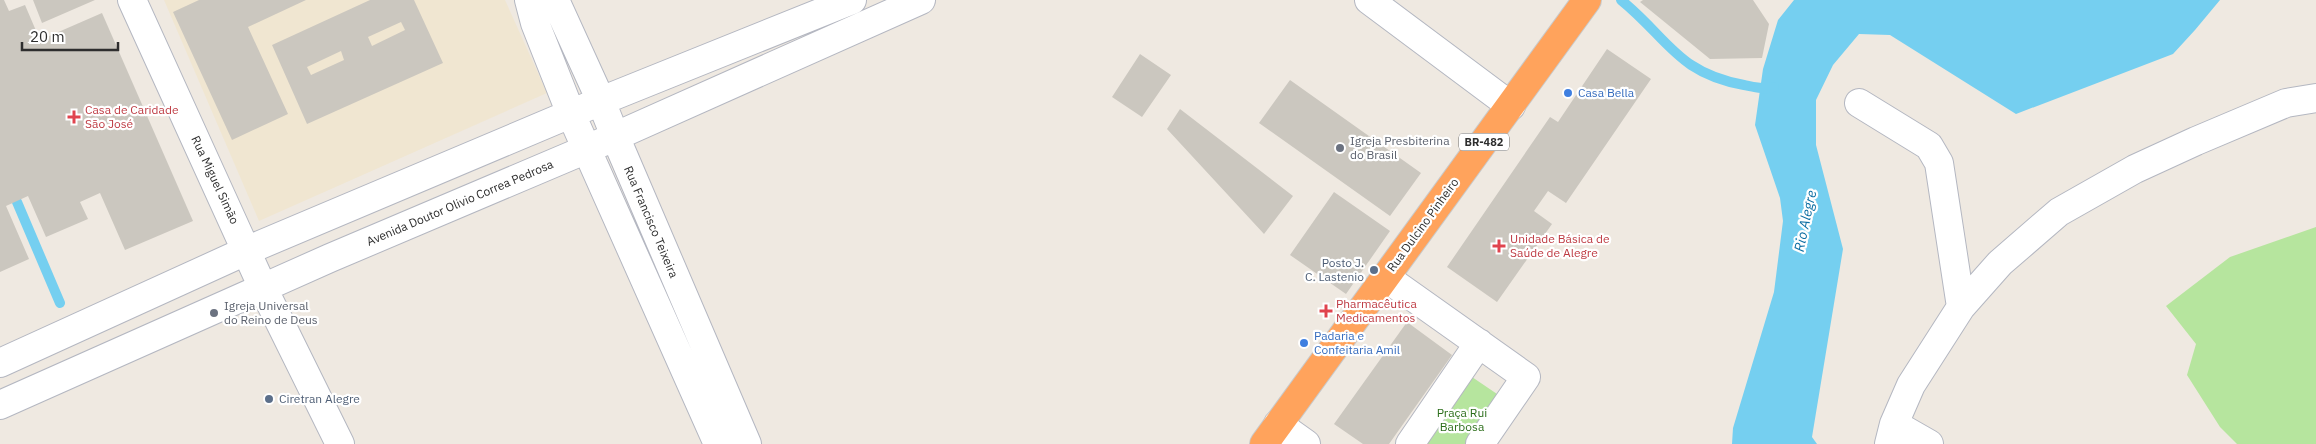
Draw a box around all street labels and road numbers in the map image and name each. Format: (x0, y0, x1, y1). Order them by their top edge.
street label: Rua Miguel Simão (188, 133, 243, 227)
road number: BR-482 (1459, 134, 1509, 150)
street label: Avenida Doutor Olivio Correa Pedrosa (364, 156, 556, 249)
street label: Rua Francisco Teixeira (621, 164, 682, 281)
street label: Rua Dulcino Pinheiro (1384, 175, 1462, 274)

